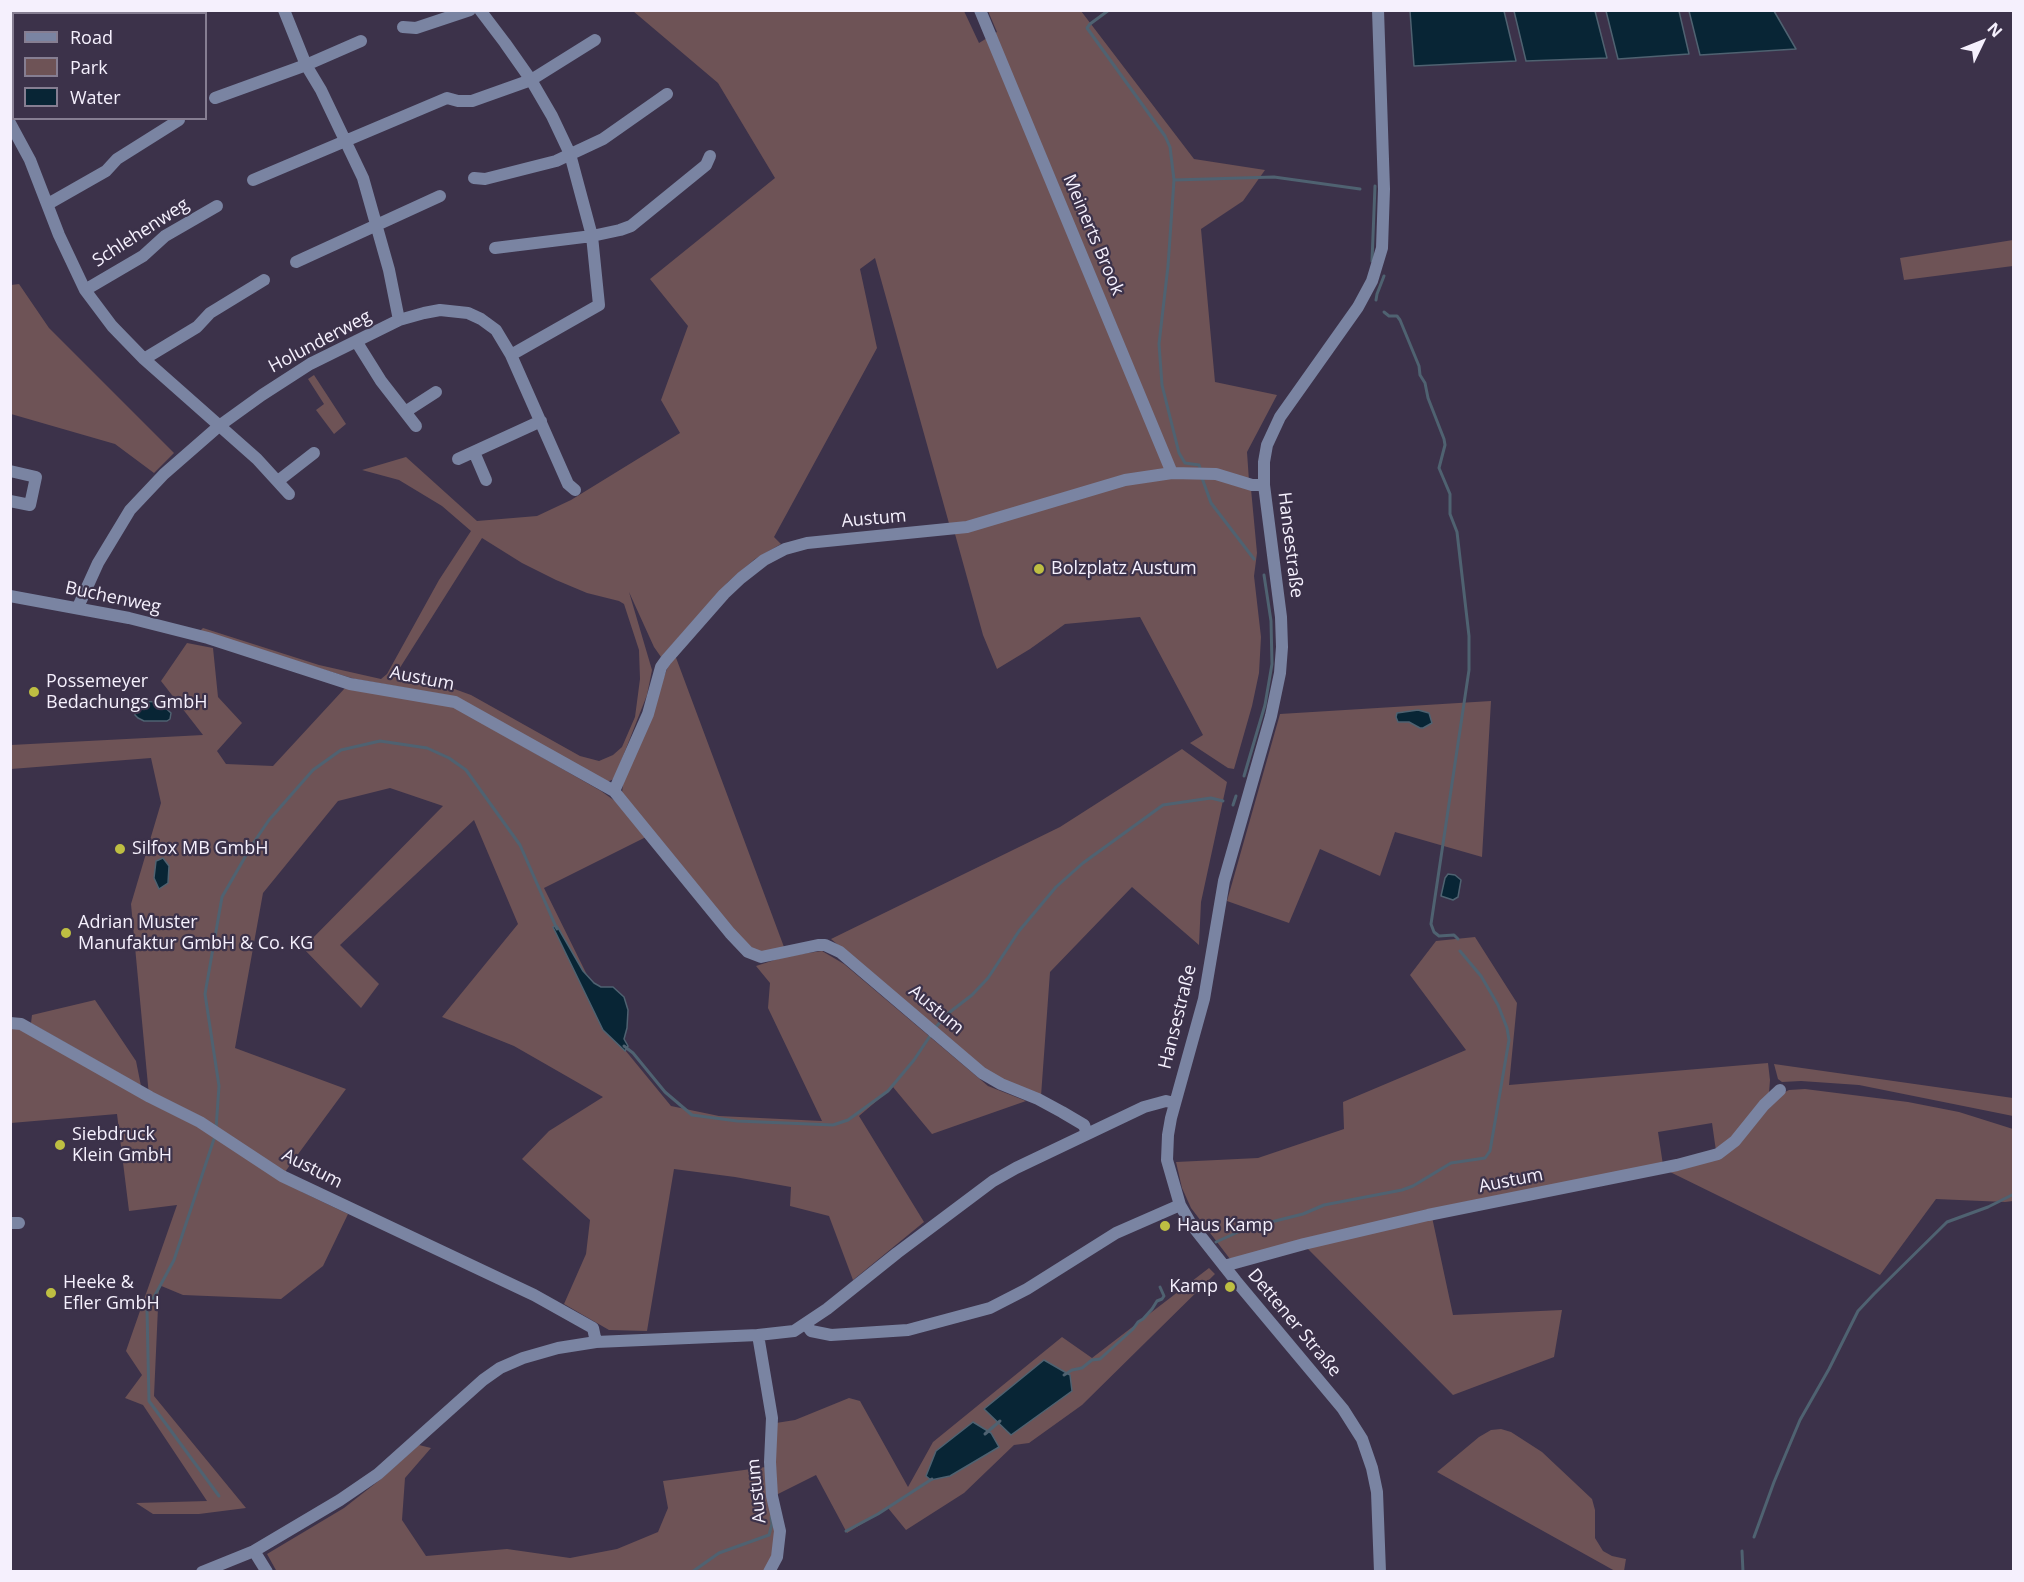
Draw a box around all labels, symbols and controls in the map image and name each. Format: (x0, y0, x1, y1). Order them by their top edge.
legend (12, 12, 207, 120)
north arrow (1952, 12, 2012, 72)
text: N (1983, 17, 2008, 42)
text: Road (70, 25, 113, 49)
text: Park (70, 55, 108, 79)
text: Water (70, 85, 121, 109)
street label: Meinerts Brook (1058, 171, 1128, 299)
street label: Schlehenweg (89, 194, 193, 272)
street label: Holunderweg (265, 306, 375, 378)
street label: Hansestraße (1273, 491, 1307, 599)
street label: Austum (841, 505, 907, 533)
place label: Bolzplatz Austum (1051, 558, 1197, 580)
marker: Bolzplatz Austum (1032, 562, 1046, 576)
street label: Buchenweg (63, 577, 163, 619)
street label: Austum (388, 662, 456, 696)
place label: Possemeyer Bedachungs GmbH (46, 671, 208, 714)
marker: Possemeyer Bedachungs GmbH (27, 685, 41, 699)
place label: Silfox MB GmbH (132, 838, 268, 860)
marker: Silfox MB GmbH (113, 842, 127, 856)
place label: Adrian Muster Manufaktur GmbH & Co. KG (78, 912, 313, 954)
marker: Adrian Muster Manufaktur GmbH & Co. KG (59, 926, 73, 940)
street label: Hansestraße (1155, 963, 1201, 1071)
street label: Austum (904, 981, 968, 1039)
place label: Siebdruck Klein GmbH (72, 1124, 172, 1166)
marker: Siebdruck Klein GmbH (53, 1138, 67, 1152)
street label: Austum (278, 1145, 346, 1193)
street label: Austum (1477, 1164, 1545, 1198)
place label: Haus Kamp (1177, 1215, 1273, 1237)
marker: Haus Kamp (1158, 1219, 1172, 1233)
street label: Dettener Straße (1243, 1265, 1345, 1381)
place label: Heeke & Efler GmbH (63, 1272, 160, 1314)
place label: Kamp (1169, 1276, 1218, 1298)
marker: Kamp (1223, 1280, 1237, 1294)
marker: Heeke & Efler GmbH (44, 1286, 58, 1300)
street label: Austum (743, 1457, 771, 1525)

